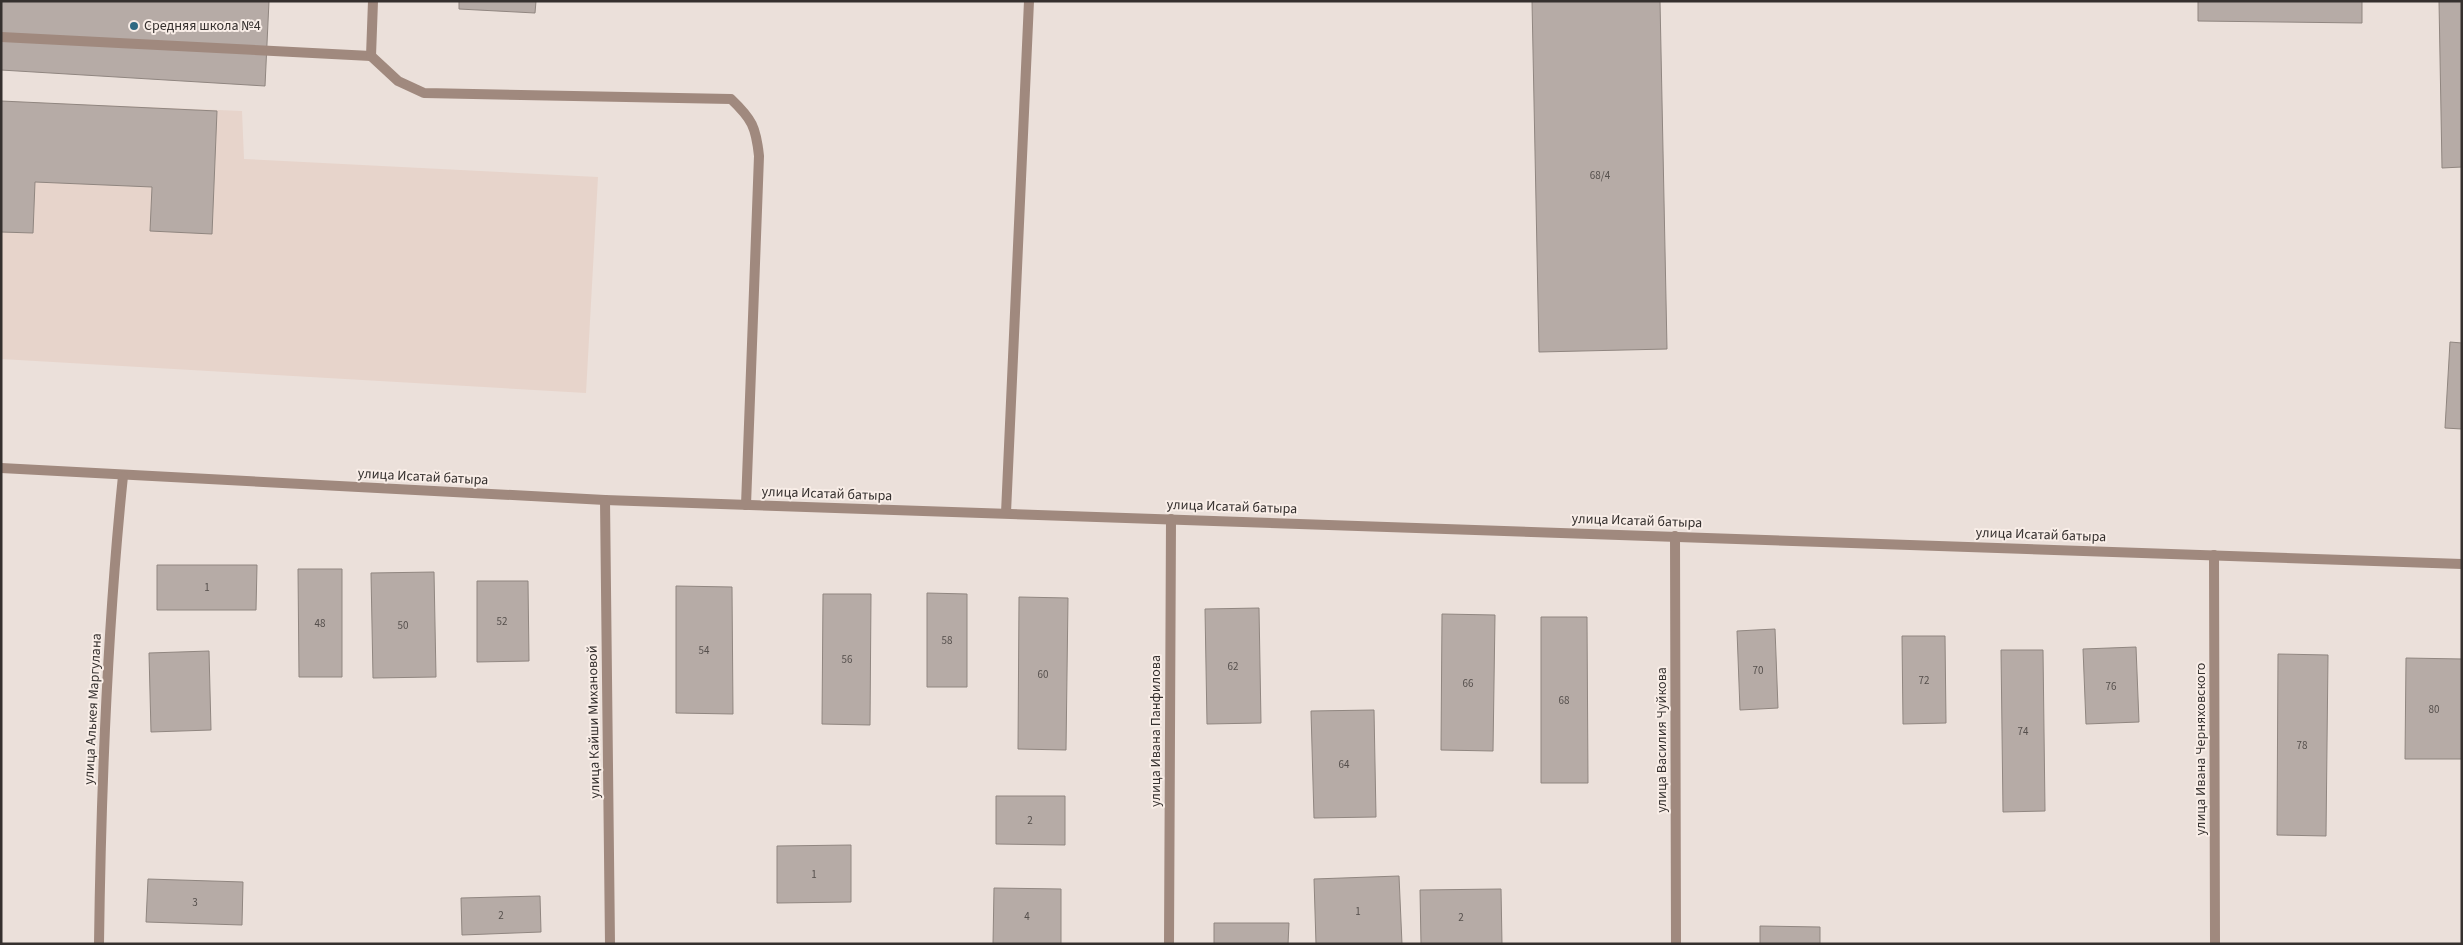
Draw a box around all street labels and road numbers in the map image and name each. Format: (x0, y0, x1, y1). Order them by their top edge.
street label: улица Исатай батыра (357, 464, 489, 490)
street label: улица Исатай батыра (761, 482, 893, 506)
street label: улица Исатай батыра (1166, 495, 1298, 519)
street label: улица Исатай батыра (1571, 509, 1703, 533)
street label: улица Исатай батыра (1975, 523, 2107, 547)
street label: улица Алькея Маргулана (79, 633, 107, 785)
street label: улица Кайши Михановой (583, 645, 605, 799)
street label: улица Ивана Панфилова (1146, 655, 1166, 807)
street label: улица Ивана Черняховского (2191, 663, 2211, 835)
street label: улица Василия Чуйкова (1652, 667, 1672, 813)

